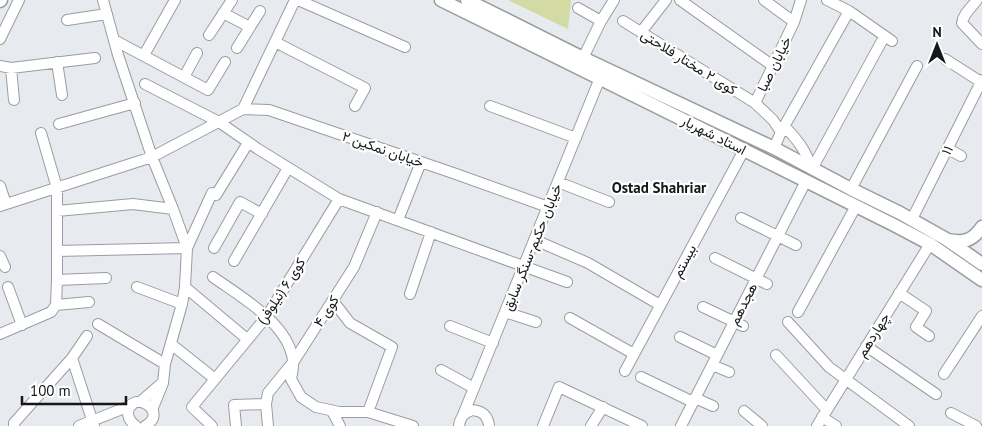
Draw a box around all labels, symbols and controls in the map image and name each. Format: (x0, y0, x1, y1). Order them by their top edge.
north arrow (912, 20, 962, 70)
text: N (932, 23, 942, 41)
street label: کوی ۲ مختار فلاحتی (638, 25, 740, 99)
street label: خیابان صبا (753, 33, 795, 95)
street label: استاد شهریار (678, 111, 749, 159)
street label: خیابان نمکین ۲ (340, 127, 426, 171)
street label: ۱۱ (937, 142, 957, 158)
district label: Ostad Shahriar (612, 178, 707, 197)
street label: خیابان حکیم-سنگر سابق (498, 181, 566, 313)
street label: بیستم (668, 241, 700, 281)
street label: کوی ۶ (نیلوفر) (253, 254, 309, 328)
street label: هجدهم (725, 279, 761, 328)
street label: کوی ۴ (309, 292, 343, 330)
street label: چهاردهم (852, 309, 894, 361)
scale bar (22, 374, 126, 406)
text: 100 m (30, 381, 71, 400)

